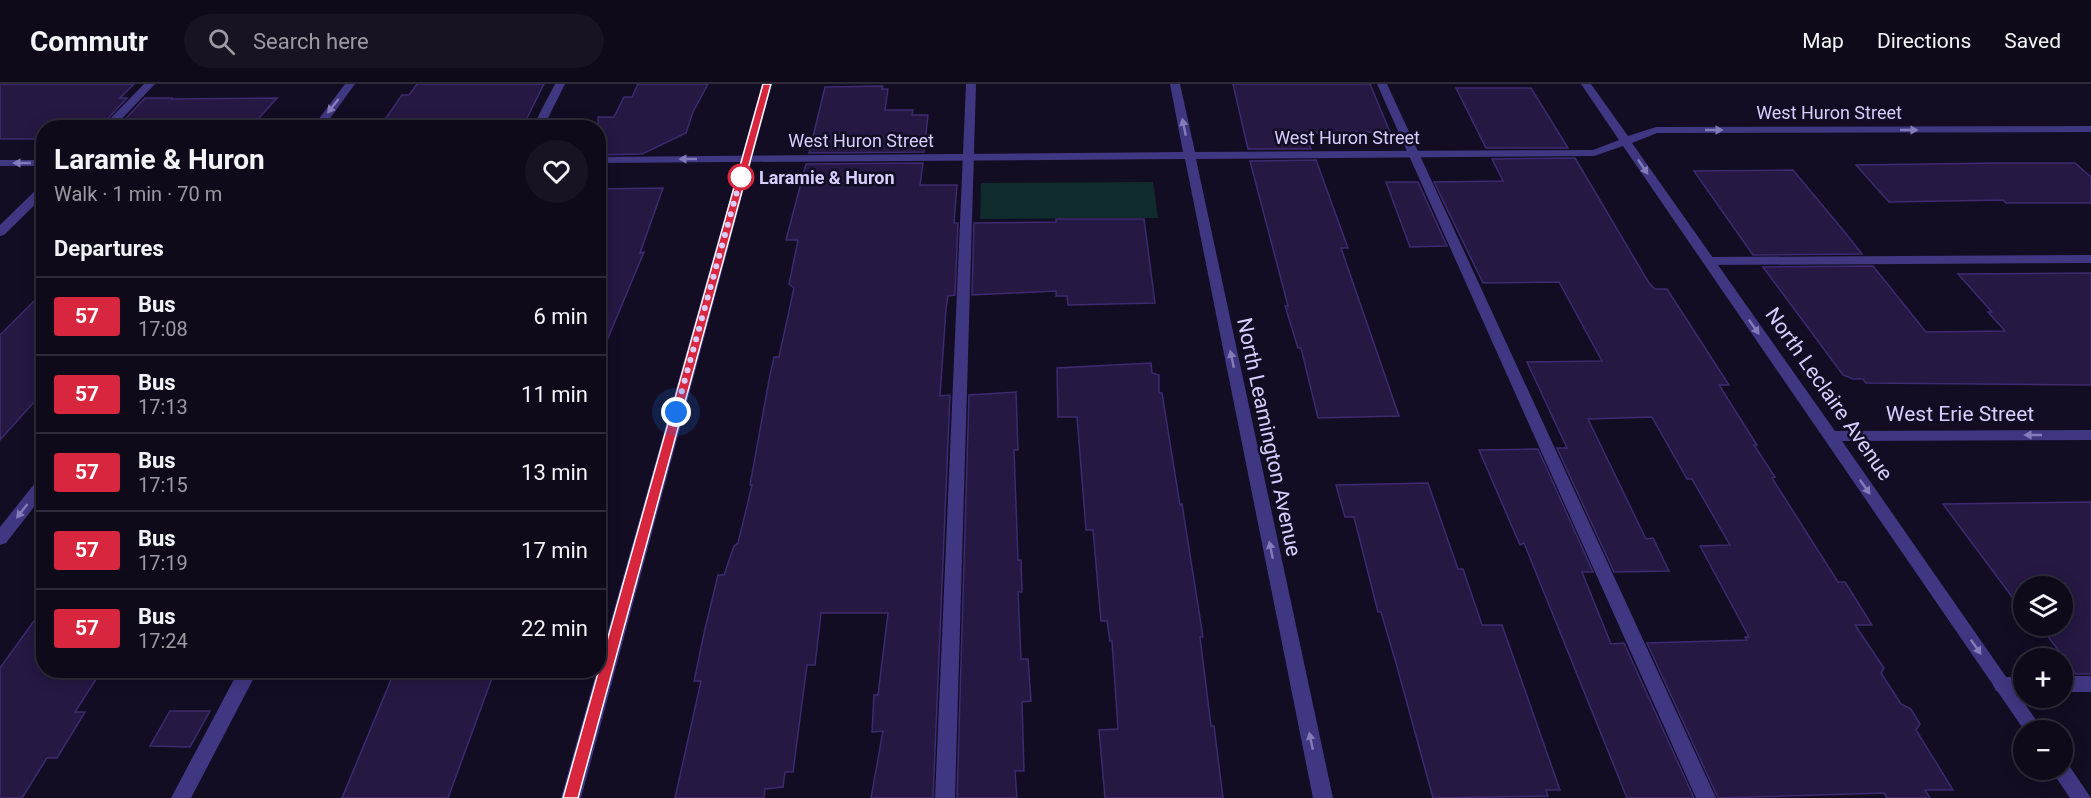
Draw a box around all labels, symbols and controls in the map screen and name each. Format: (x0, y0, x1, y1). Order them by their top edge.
search box (184, 14, 604, 68)
text: Commutr (30, 25, 148, 58)
icon: search (205, 25, 238, 58)
text: Search here (253, 29, 369, 54)
text: Map (1802, 29, 1844, 53)
text: Directions (1877, 29, 1971, 53)
text: Saved (2004, 29, 2061, 53)
one-way arrow (328, 98, 340, 113)
street label: West Huron Street (1756, 102, 1902, 123)
one-way arrow (1178, 117, 1188, 136)
one-way arrow (1705, 125, 1724, 135)
one-way arrow (1900, 125, 1919, 135)
street label: West Huron Street (1274, 127, 1420, 148)
street label: West Huron Street (788, 130, 934, 151)
button: heart (525, 140, 588, 203)
text: Laramie & Huron (54, 143, 265, 176)
one-way arrow (678, 155, 697, 164)
one-way arrow (12, 158, 31, 168)
one-way arrow (1637, 158, 1649, 174)
marker: Laramie & Huron (728, 164, 754, 190)
place label: Laramie & Huron (759, 167, 895, 188)
text: Walk · 1 min · 70 m (54, 182, 222, 206)
text: Departures (54, 236, 164, 261)
text: Bus (138, 292, 176, 317)
street label: North Leclaire Avenue (1760, 303, 1898, 485)
text: 57 (75, 304, 99, 328)
text: 6 min (533, 304, 588, 329)
street label: North Leamington Avenue (1232, 316, 1306, 558)
text: 17:08 (138, 317, 188, 341)
one-way arrow (1748, 319, 1759, 335)
one-way arrow (1227, 349, 1236, 368)
text: Bus (138, 370, 176, 395)
text: 57 (75, 382, 99, 406)
text: 11 min (521, 382, 588, 407)
text: 17:13 (138, 395, 188, 419)
your location (661, 397, 691, 427)
street label: West Erie Street (1886, 402, 2034, 426)
one-way arrow (2023, 430, 2042, 440)
text: Bus (138, 448, 176, 473)
text: 57 (75, 460, 99, 484)
text: 13 min (521, 460, 588, 485)
text: 17:15 (138, 473, 188, 497)
one-way arrow (1859, 479, 1870, 495)
one-way arrow (16, 503, 28, 518)
text: Bus (138, 526, 176, 551)
text: 57 (75, 538, 99, 562)
text: 17 min (521, 538, 588, 563)
one-way arrow (1266, 540, 1275, 559)
text: 17:19 (138, 551, 188, 575)
map controls (2013, 576, 2073, 780)
button: layers (2013, 576, 2073, 636)
text: Bus (138, 604, 176, 629)
text: 57 (75, 616, 99, 640)
text: 22 min (521, 616, 588, 641)
text: 17:24 (138, 629, 188, 653)
one-way arrow (1970, 639, 1982, 655)
button: + (2013, 648, 2073, 708)
button: − (2013, 720, 2073, 780)
one-way arrow (1306, 731, 1315, 750)

